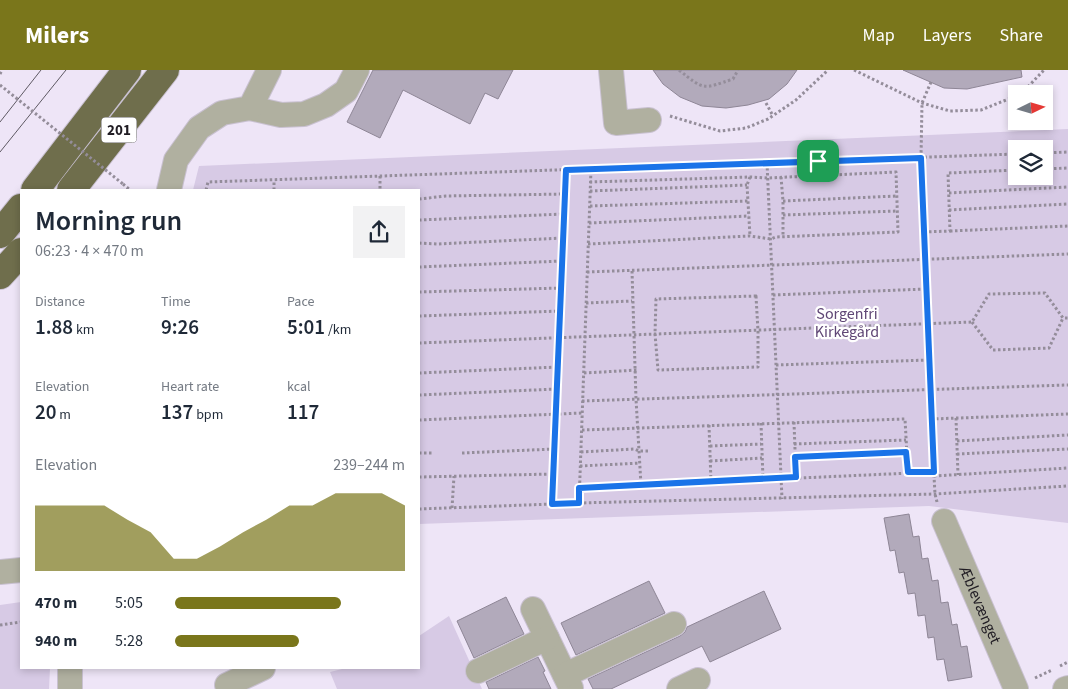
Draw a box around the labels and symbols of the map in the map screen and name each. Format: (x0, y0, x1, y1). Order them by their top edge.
north arrow (1008, 85, 1052, 130)
road number: 201 (102, 118, 136, 142)
pin (797, 140, 839, 182)
park label: Sorgenfri Kirkegård (815, 303, 879, 343)
street label: Æblevænget (953, 562, 1007, 648)

